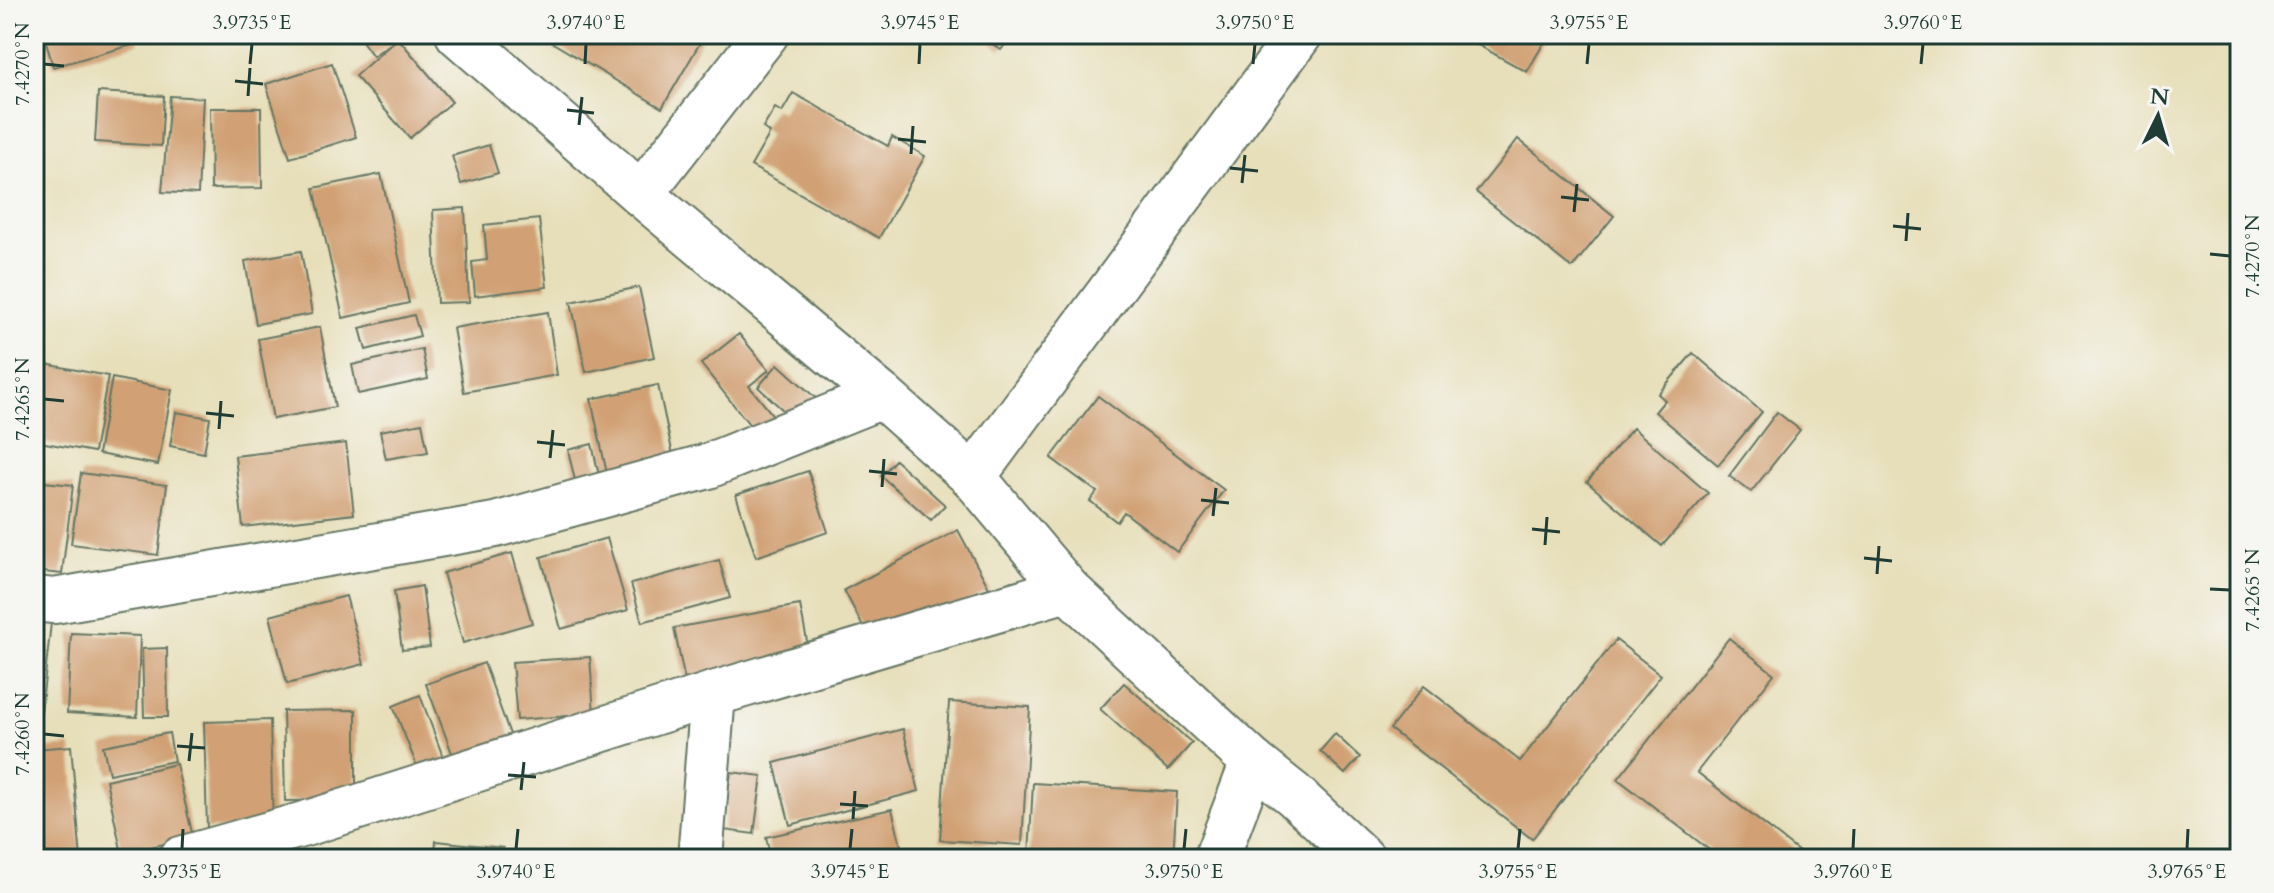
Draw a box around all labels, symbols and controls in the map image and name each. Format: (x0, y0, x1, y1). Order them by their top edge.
text: 3.9735°E (213, 9, 291, 36)
text: 3.9740°E (547, 9, 625, 36)
text: 3.9745°E (881, 9, 959, 36)
text: 3.9750°E (1216, 9, 1294, 36)
text: 3.9755°E (1550, 9, 1628, 36)
text: 3.9760°E (1884, 9, 1962, 36)
text: 7.4270°N (9, 22, 36, 106)
north arrow (2118, 76, 2198, 156)
text: N (2149, 81, 2170, 113)
text: 7.4270°N (2239, 214, 2266, 298)
text: 7.4265°N (9, 357, 36, 441)
text: 7.4265°N (2239, 548, 2266, 632)
text: 7.4260°N (9, 692, 36, 776)
text: 3.9735°E (143, 858, 221, 885)
text: 3.9740°E (477, 858, 555, 885)
text: 3.9745°E (811, 858, 889, 885)
text: 3.9750°E (1145, 858, 1223, 885)
text: 3.9755°E (1479, 858, 1557, 885)
text: 3.9760°E (1814, 858, 1892, 885)
text: 3.9765°E (2148, 858, 2226, 885)

